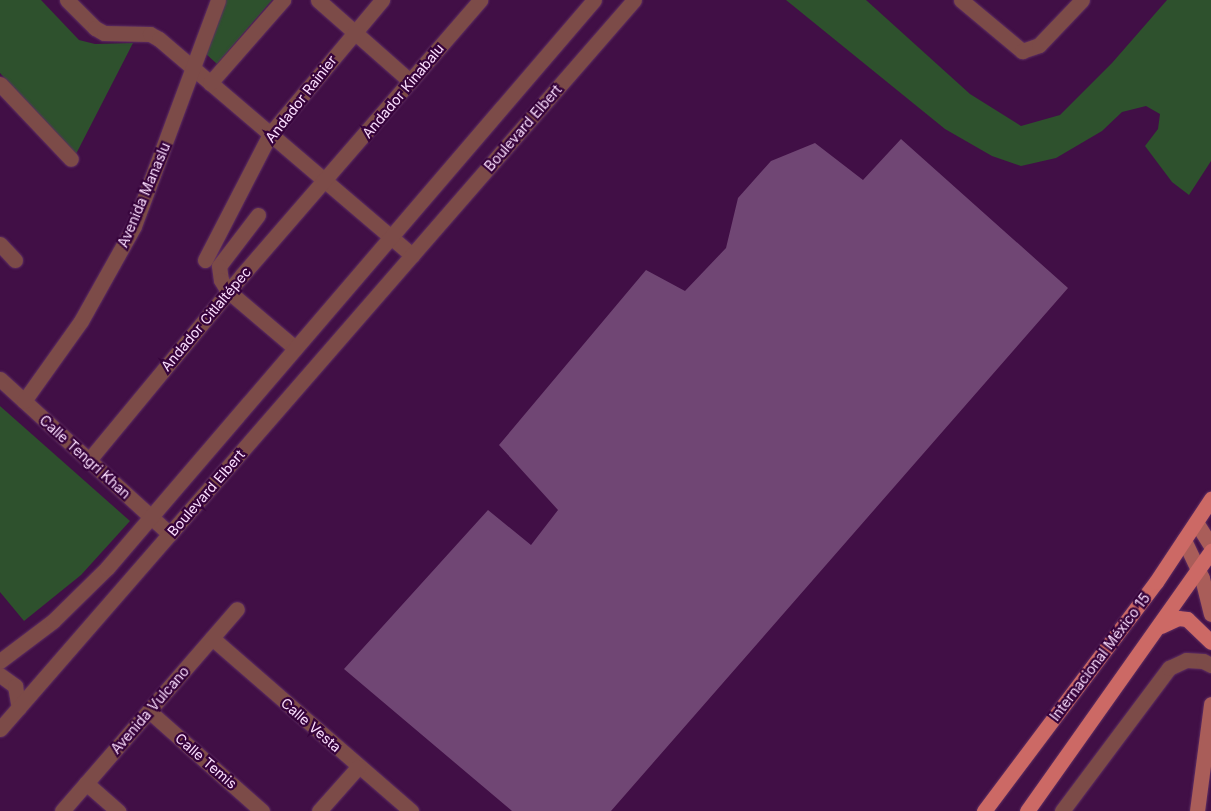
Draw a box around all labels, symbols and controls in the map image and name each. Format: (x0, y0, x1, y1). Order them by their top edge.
street label: Andador Kinabalu (359, 40, 447, 142)
street label: Andador Rainier (262, 52, 340, 146)
street label: Boulevard Elbert (481, 81, 565, 175)
street label: Avenida Manaslu (114, 140, 174, 250)
street label: Andador Citlaltépec (157, 263, 255, 375)
street label: Calle Tengri Khan (36, 412, 134, 502)
street label: Boulevard Elbert (164, 446, 248, 540)
street label: Internacional México 15 (1046, 590, 1154, 724)
street label: Avenida Vulcano (107, 663, 193, 757)
street label: Calle Vesta (278, 694, 344, 756)
street label: Calle Temis (172, 730, 240, 792)

